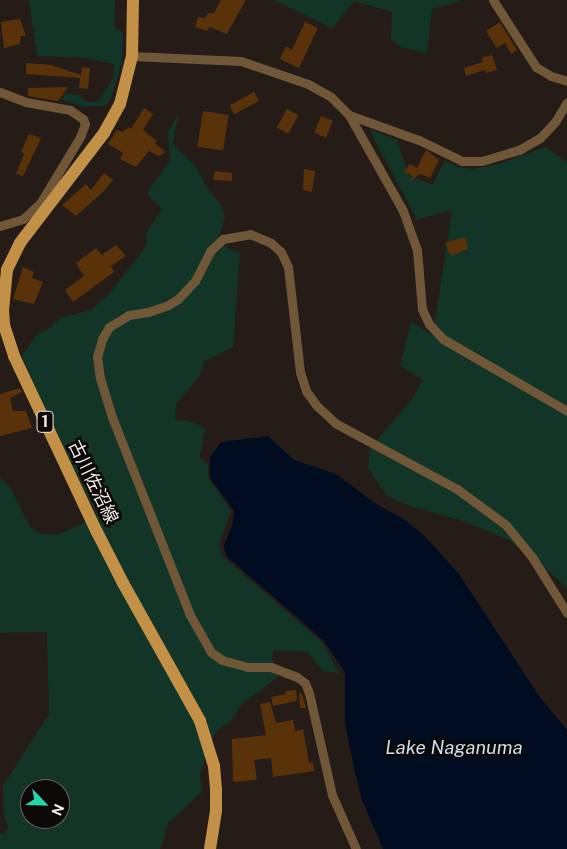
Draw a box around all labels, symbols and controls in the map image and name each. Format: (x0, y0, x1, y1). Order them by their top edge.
road number: 1 (36, 408, 54, 436)
street label: 古川佐沼線 (64, 437, 122, 527)
water label: Lake Naganuma (385, 737, 523, 759)
north arrow (20, 779, 70, 829)
text: N (48, 801, 67, 818)

